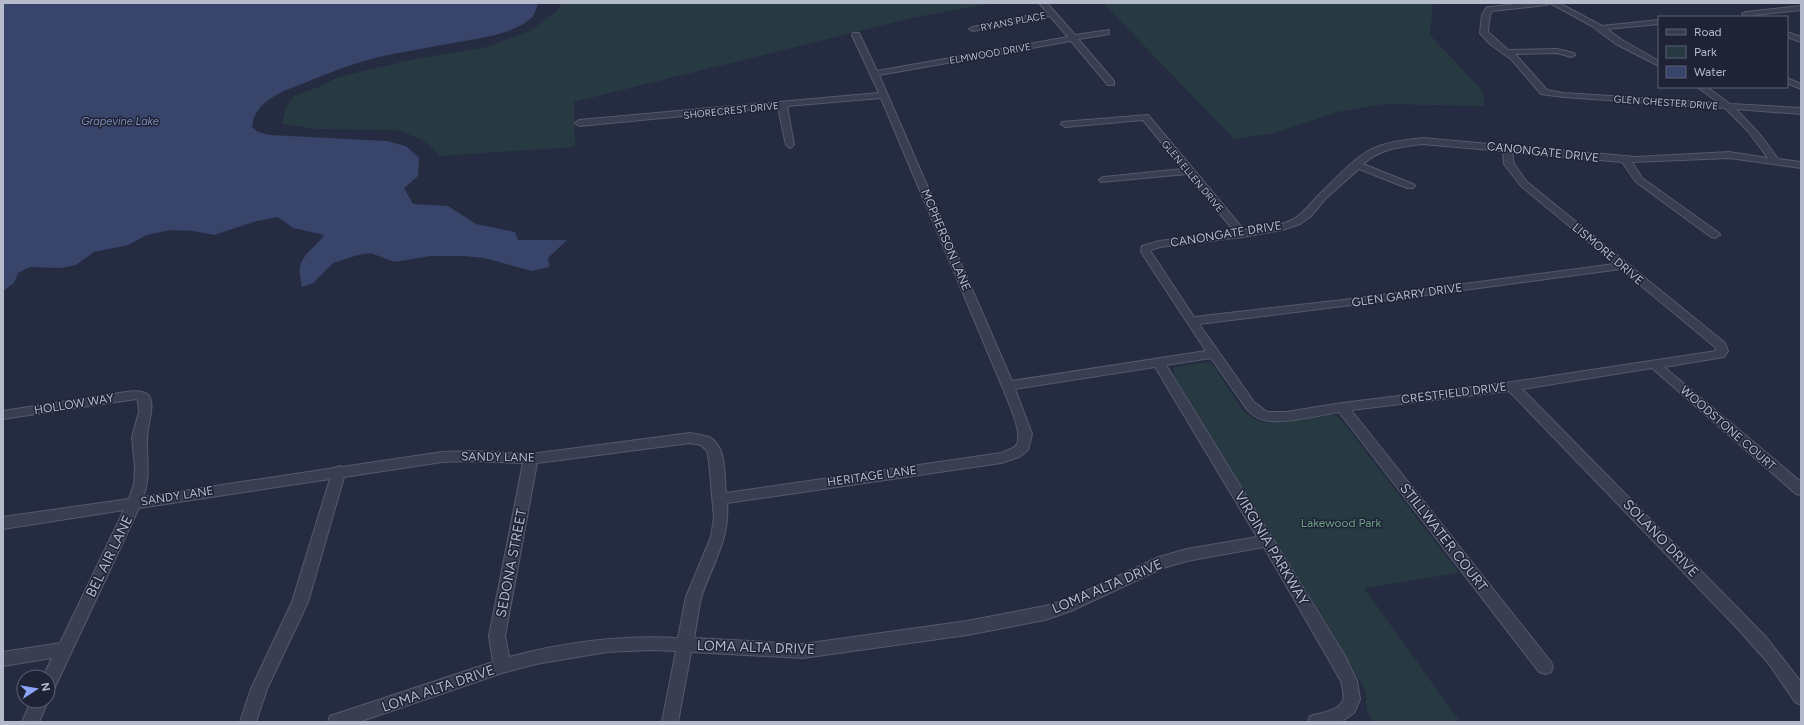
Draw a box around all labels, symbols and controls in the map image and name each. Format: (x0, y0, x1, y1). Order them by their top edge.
street label: RYANS PLACE (979, 9, 1047, 34)
legend (1658, 16, 1788, 88)
text: Road (1694, 25, 1722, 39)
street label: ELMWOOD DRIVE (948, 40, 1032, 67)
text: Park (1694, 45, 1717, 59)
text: Water (1694, 65, 1726, 79)
street label: GLEN CHESTER DRIVE (1613, 92, 1719, 113)
street label: SHORECREST DRIVE (683, 99, 779, 122)
water label: Grapevine Lake (81, 115, 159, 128)
street label: GLEN ELLEN DRIVE (1159, 138, 1227, 215)
street label: CANONGATE DRIVE (1486, 139, 1600, 165)
street label: MCPHERSON LANE (918, 187, 974, 293)
street label: CANONGATE DRIVE (1169, 218, 1283, 250)
street label: LISMORE DRIVE (1570, 220, 1646, 288)
street label: GLEN GARRY DRIVE (1351, 280, 1463, 310)
street label: CRESTFIELD DRIVE (1401, 380, 1507, 406)
street label: WOODSTONE COURT (1678, 383, 1779, 473)
street label: HOLLOW WAY (33, 391, 116, 417)
street label: SANDY LANE (461, 449, 535, 465)
street label: HERITAGE LANE (826, 463, 918, 489)
street label: STILLWATER COURT (1396, 480, 1491, 595)
street label: SANDY LANE (139, 483, 215, 509)
street label: VIRGINIA PARKWAY (1231, 488, 1313, 609)
street label: SOLANO DRIVE (1619, 496, 1702, 581)
street label: SEDONA STREET (493, 507, 530, 619)
street label: BEL AIR LANE (82, 513, 137, 600)
park label: Lakewood Park (1301, 516, 1381, 530)
street label: LOMA ALTA DRIVE (1049, 556, 1165, 617)
street label: LOMA ALTA DRIVE (697, 637, 815, 658)
street label: LOMA ALTA DRIVE (379, 661, 497, 716)
north arrow (16, 669, 56, 709)
text: N (38, 682, 53, 693)

